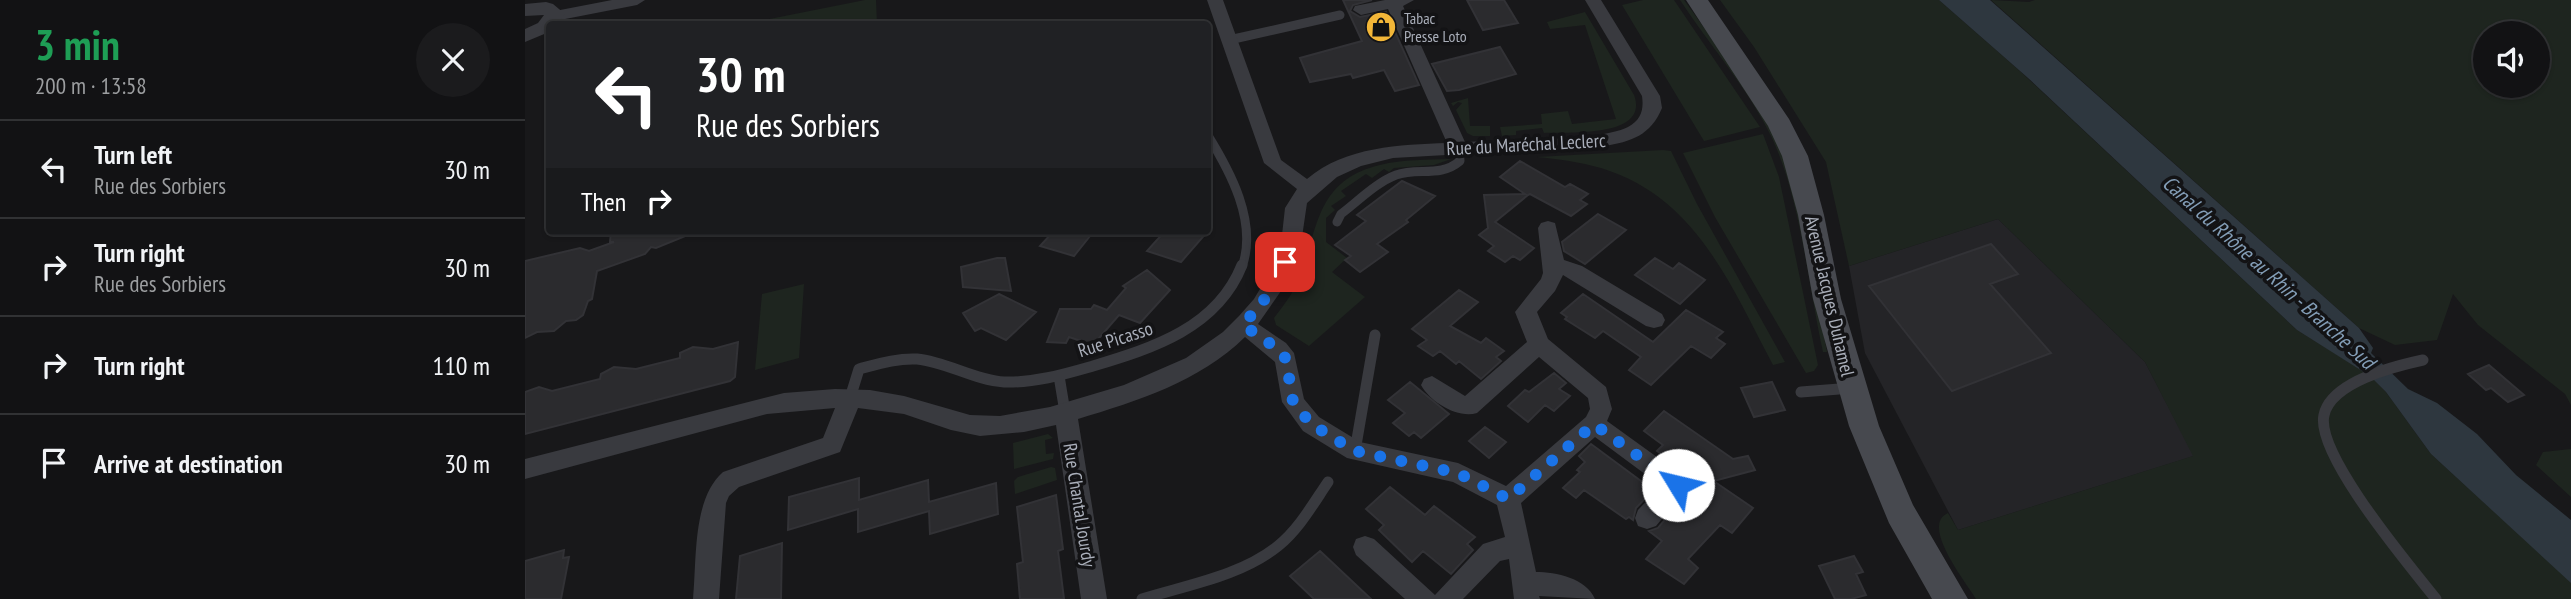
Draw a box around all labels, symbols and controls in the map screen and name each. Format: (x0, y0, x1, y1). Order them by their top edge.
place label: Tabac Presse Loto (1404, 8, 1467, 46)
shop icon: Tabac Presse Loto (1364, 10, 1398, 44)
text: 3 min (35, 17, 120, 72)
map controls (2473, 21, 2550, 98)
button: sound (2473, 21, 2550, 98)
button: close (416, 23, 490, 97)
text: 30 m (696, 42, 785, 106)
icon: left (581, 49, 672, 140)
text: 200 m · 13:58 (35, 71, 147, 100)
text: Rue des Sorbiers (696, 104, 880, 146)
street label: Rue du Maréchal Leclerc (1446, 128, 1606, 160)
text: Turn left (94, 138, 172, 171)
icon: left (35, 150, 73, 188)
text: 30 m (444, 153, 490, 186)
water label: Canal du Rhône au Rhin - Branche Sud (2157, 169, 2383, 377)
text: Rue des Sorbiers (94, 171, 226, 200)
icon: right (640, 182, 678, 220)
text: Then (581, 185, 626, 218)
street label: Avenue Jacques Duhamel (1800, 213, 1860, 379)
pin (1255, 232, 1315, 292)
text: Turn right (94, 236, 185, 269)
icon: arrive (1266, 243, 1304, 281)
icon: right (35, 248, 73, 286)
text: 30 m (444, 251, 490, 284)
text: Rue des Sorbiers (94, 269, 226, 298)
street label: Rue Picasso (1075, 316, 1155, 362)
icon: right (35, 346, 73, 384)
text: Turn right (94, 349, 185, 382)
text: 110 m (432, 349, 490, 382)
street label: Rue Chantal Jourdy (1058, 441, 1102, 570)
icon: arrive (35, 444, 73, 482)
text: Arrive at destination (94, 447, 283, 480)
text: 30 m (444, 447, 490, 480)
position arrow (1641, 448, 1715, 522)

